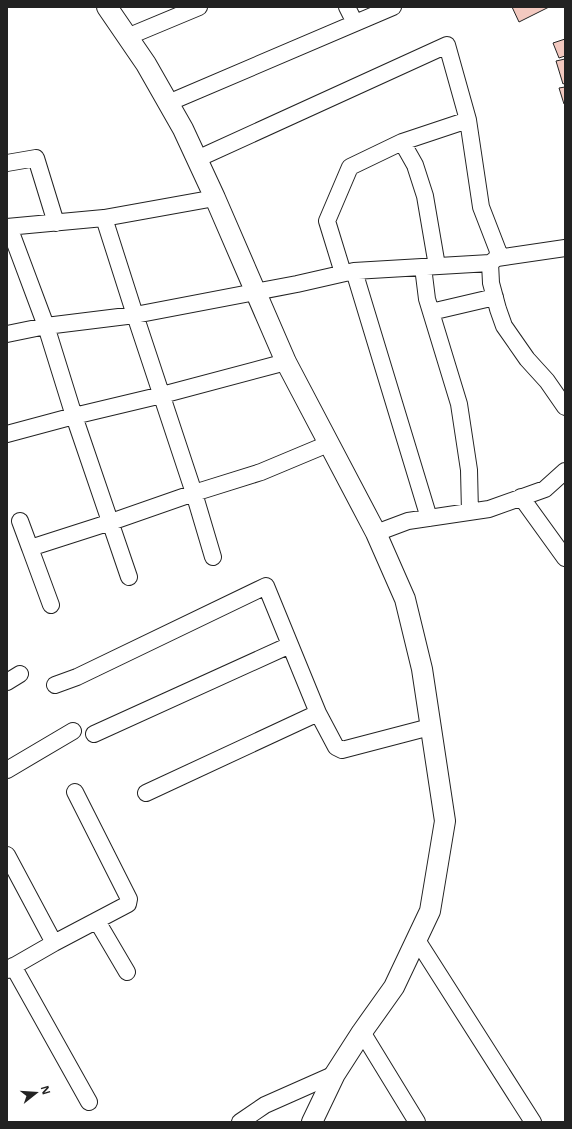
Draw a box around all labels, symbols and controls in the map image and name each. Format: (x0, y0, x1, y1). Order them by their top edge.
north arrow (16, 1073, 56, 1113)
text: N (38, 1083, 55, 1096)

